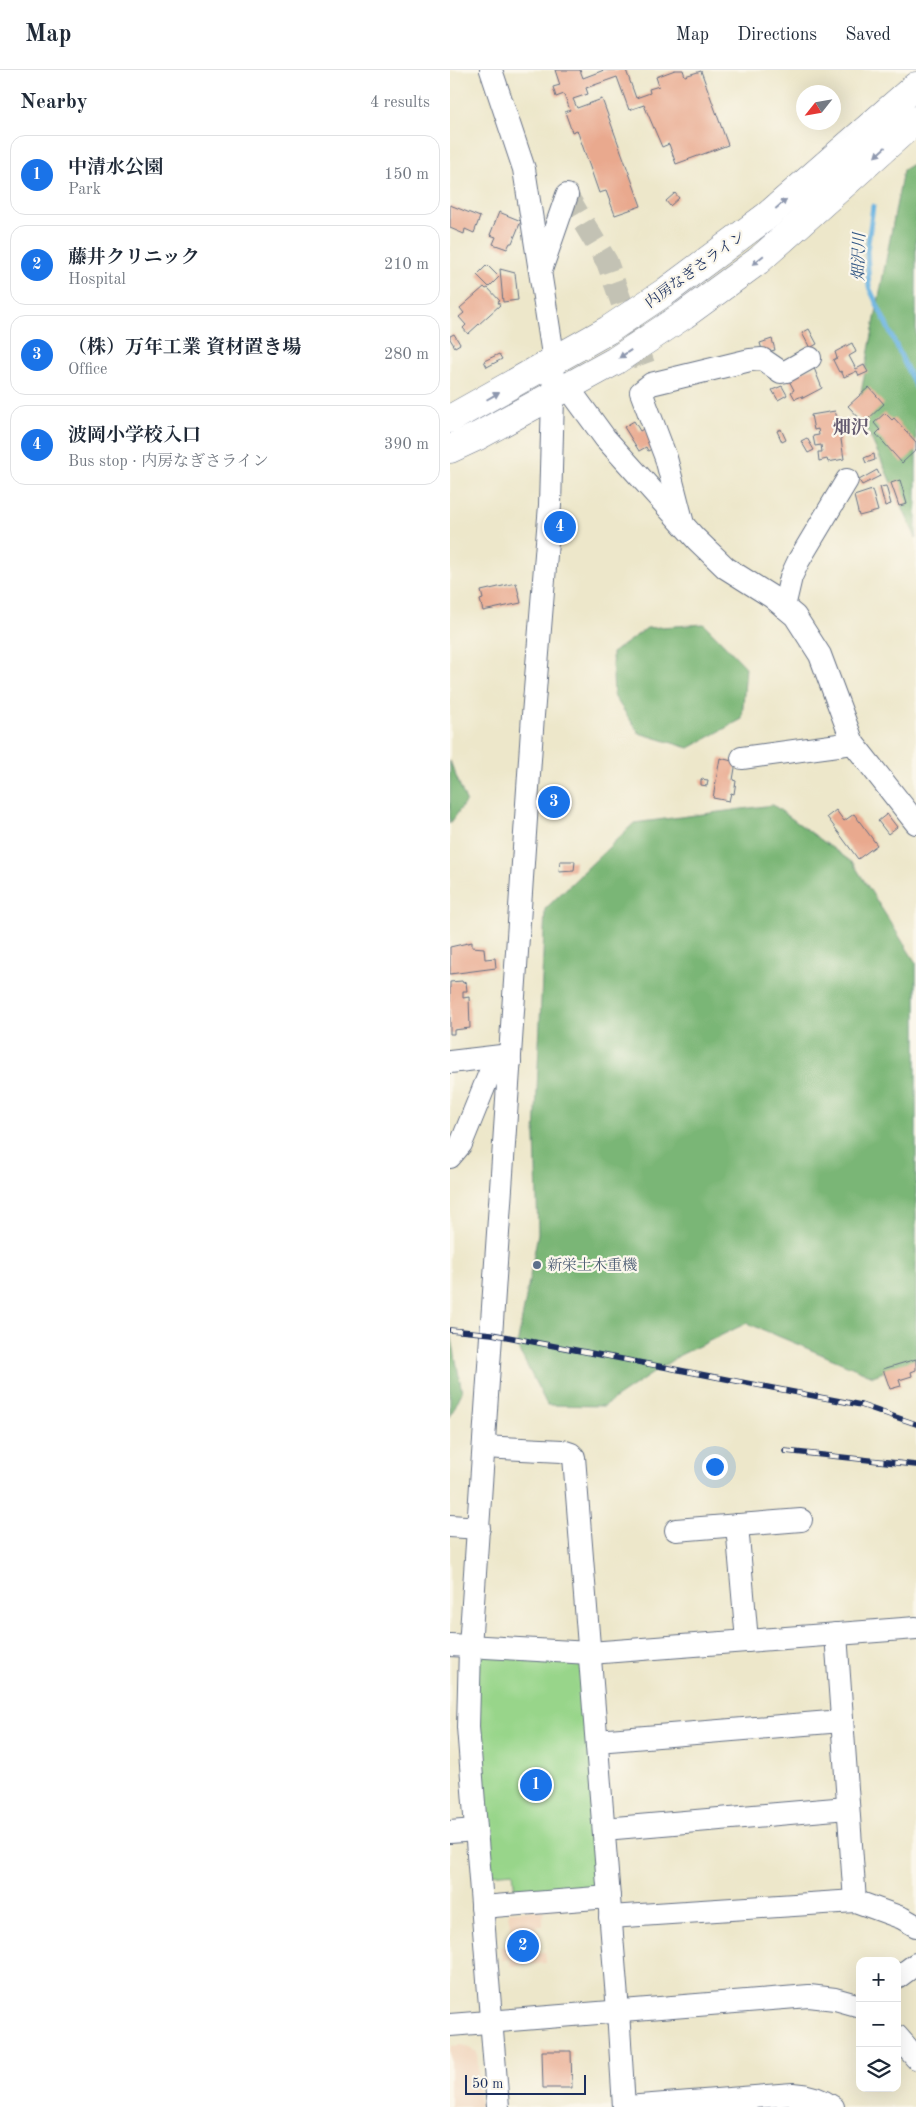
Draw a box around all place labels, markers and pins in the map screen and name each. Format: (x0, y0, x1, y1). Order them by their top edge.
pin: 4 (544, 508, 576, 546)
pin: 3 (538, 783, 570, 821)
place label: 新栄土木重機 (547, 1257, 637, 1274)
marker: 新栄土木重機 (531, 1259, 543, 1271)
pin: 1 (520, 1766, 552, 1804)
pin: 2 (507, 1927, 539, 1965)

